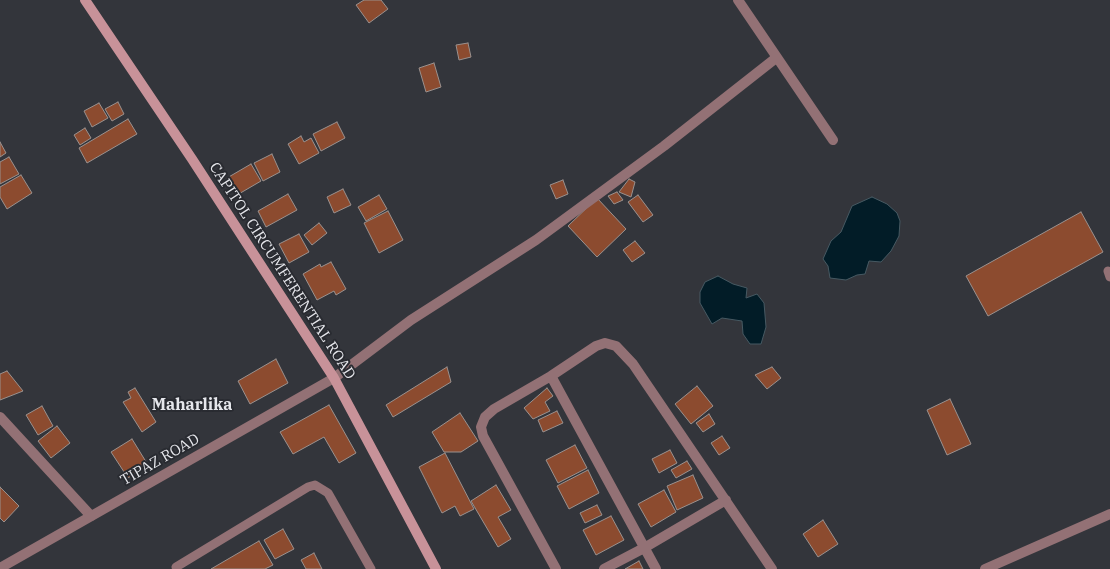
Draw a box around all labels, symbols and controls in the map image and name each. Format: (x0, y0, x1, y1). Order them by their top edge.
street label: CAPITOL CIRCUMFERENTIAL ROAD (205, 159, 359, 383)
district label: Maharlika (152, 395, 232, 415)
street label: TIPAZ ROAD (117, 430, 203, 490)

